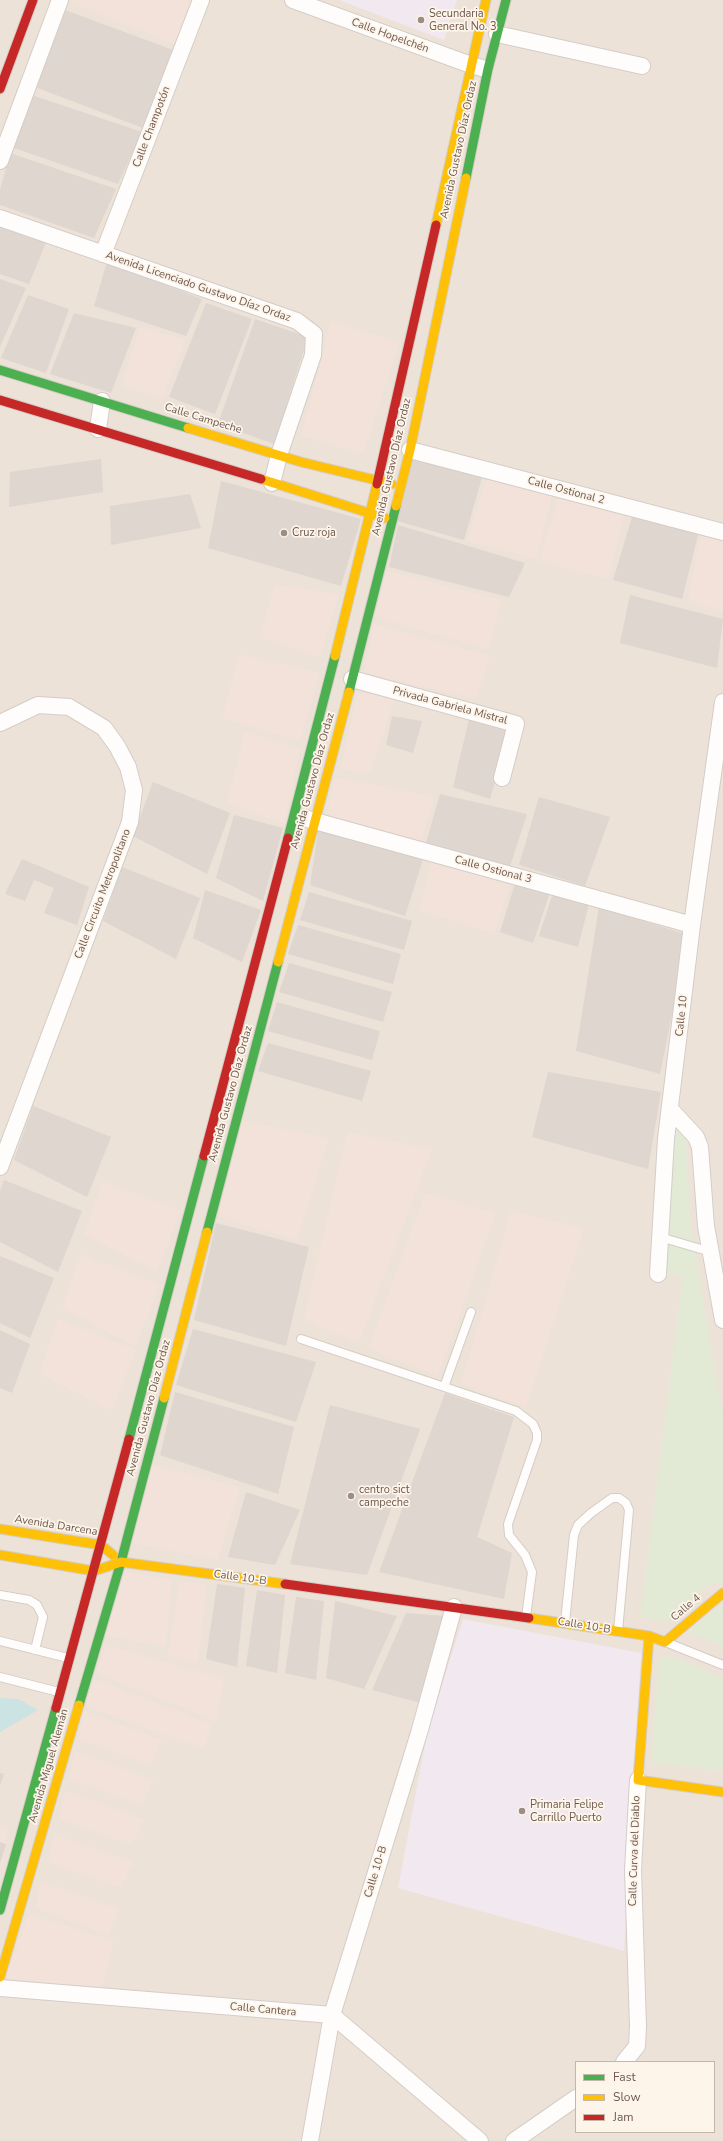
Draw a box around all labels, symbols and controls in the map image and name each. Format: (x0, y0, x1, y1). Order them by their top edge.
place label: Secundaria General No. 3 (429, 7, 497, 33)
marker: Secundaria General No. 3 (416, 15, 426, 25)
street label: Calle Hopelchén (349, 16, 431, 56)
street label: Avenida Gustavo Díaz Ordaz (438, 80, 480, 220)
street label: Calle Champotón (130, 85, 174, 169)
street label: Avenida Licenciado Gustavo Díaz Ordaz (104, 249, 292, 325)
street label: Avenida Gustavo Díaz Ordaz (370, 397, 414, 537)
street label: Calle Campeche (163, 401, 243, 437)
street label: Calle Ostional 2 (526, 474, 606, 508)
place label: Cruz roja (292, 526, 336, 540)
marker: Cruz roja (279, 528, 289, 538)
street label: Privada Gabriela Mistral (391, 684, 509, 728)
street label: Avenida Gustavo Díaz Ordaz (288, 711, 338, 851)
street label: Calle Circuito Metropolitano (72, 827, 134, 961)
street label: Calle Ostional 3 (453, 853, 533, 887)
street label: Calle 10 (673, 995, 691, 1037)
street label: Avenida Gustavo Díaz Ordaz (206, 1024, 256, 1164)
street label: Avenida Gustavo Díaz Ordaz (124, 1338, 174, 1478)
place label: centro sict campeche (359, 1483, 410, 1509)
marker: centro sict campeche (346, 1491, 356, 1501)
street label: Avenida Darcena (14, 1513, 98, 1539)
street label: Calle 10-B (213, 1568, 267, 1588)
street label: Calle 4 (668, 1592, 704, 1624)
street label: Calle 10-B (557, 1615, 611, 1637)
street label: Avenida Miguel Alemán (26, 1707, 72, 1825)
street label: Calle Curva del Diablo (626, 1795, 644, 1907)
place label: Primaria Felipe Carrillo Puerto (530, 1798, 603, 1824)
marker: Primaria Felipe Carrillo Puerto (517, 1806, 527, 1816)
street label: Calle 10-B (362, 1844, 390, 1900)
street label: Calle Cantera (229, 2001, 297, 2019)
legend (575, 2061, 715, 2133)
text: Fast (613, 2069, 636, 2085)
text: Slow (613, 2089, 641, 2105)
text: Jam (613, 2109, 634, 2125)

